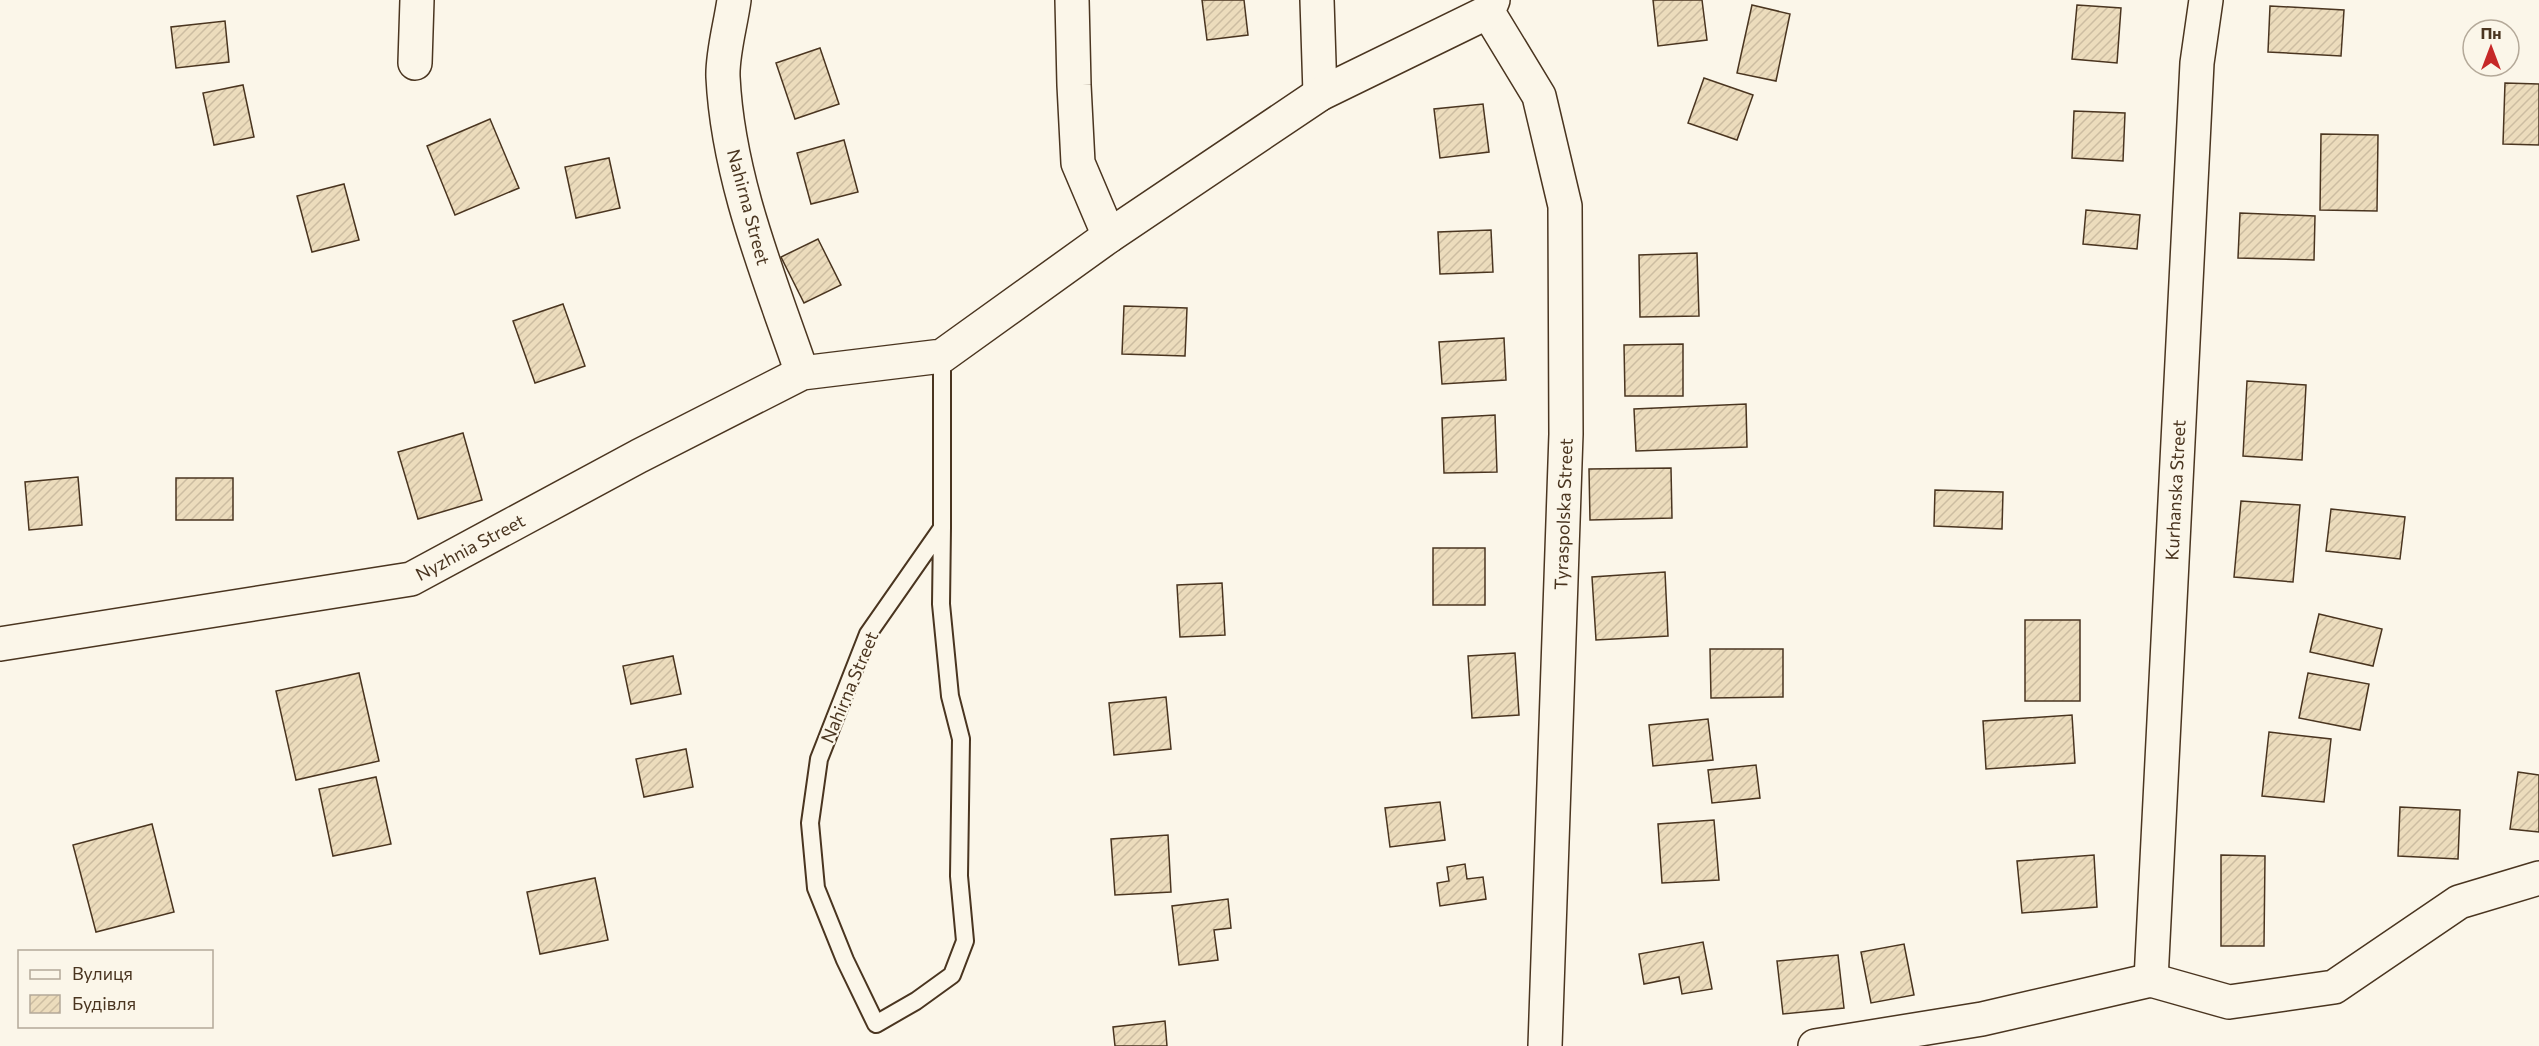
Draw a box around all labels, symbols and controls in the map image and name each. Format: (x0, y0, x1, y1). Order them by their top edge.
north arrow (2461, 18, 2521, 78)
text: Пн (2480, 23, 2502, 42)
street label: Nahirna Street (723, 147, 775, 267)
street label: Kurhanska Street (2160, 419, 2190, 561)
street label: Tyraspolska Street (1549, 438, 1577, 590)
street label: Nyzhnia Street (411, 509, 529, 585)
street label: Nahirna Street (816, 628, 882, 746)
legend (18, 950, 213, 1028)
text: Вулиця (72, 962, 133, 984)
text: Будівля (72, 992, 136, 1014)

